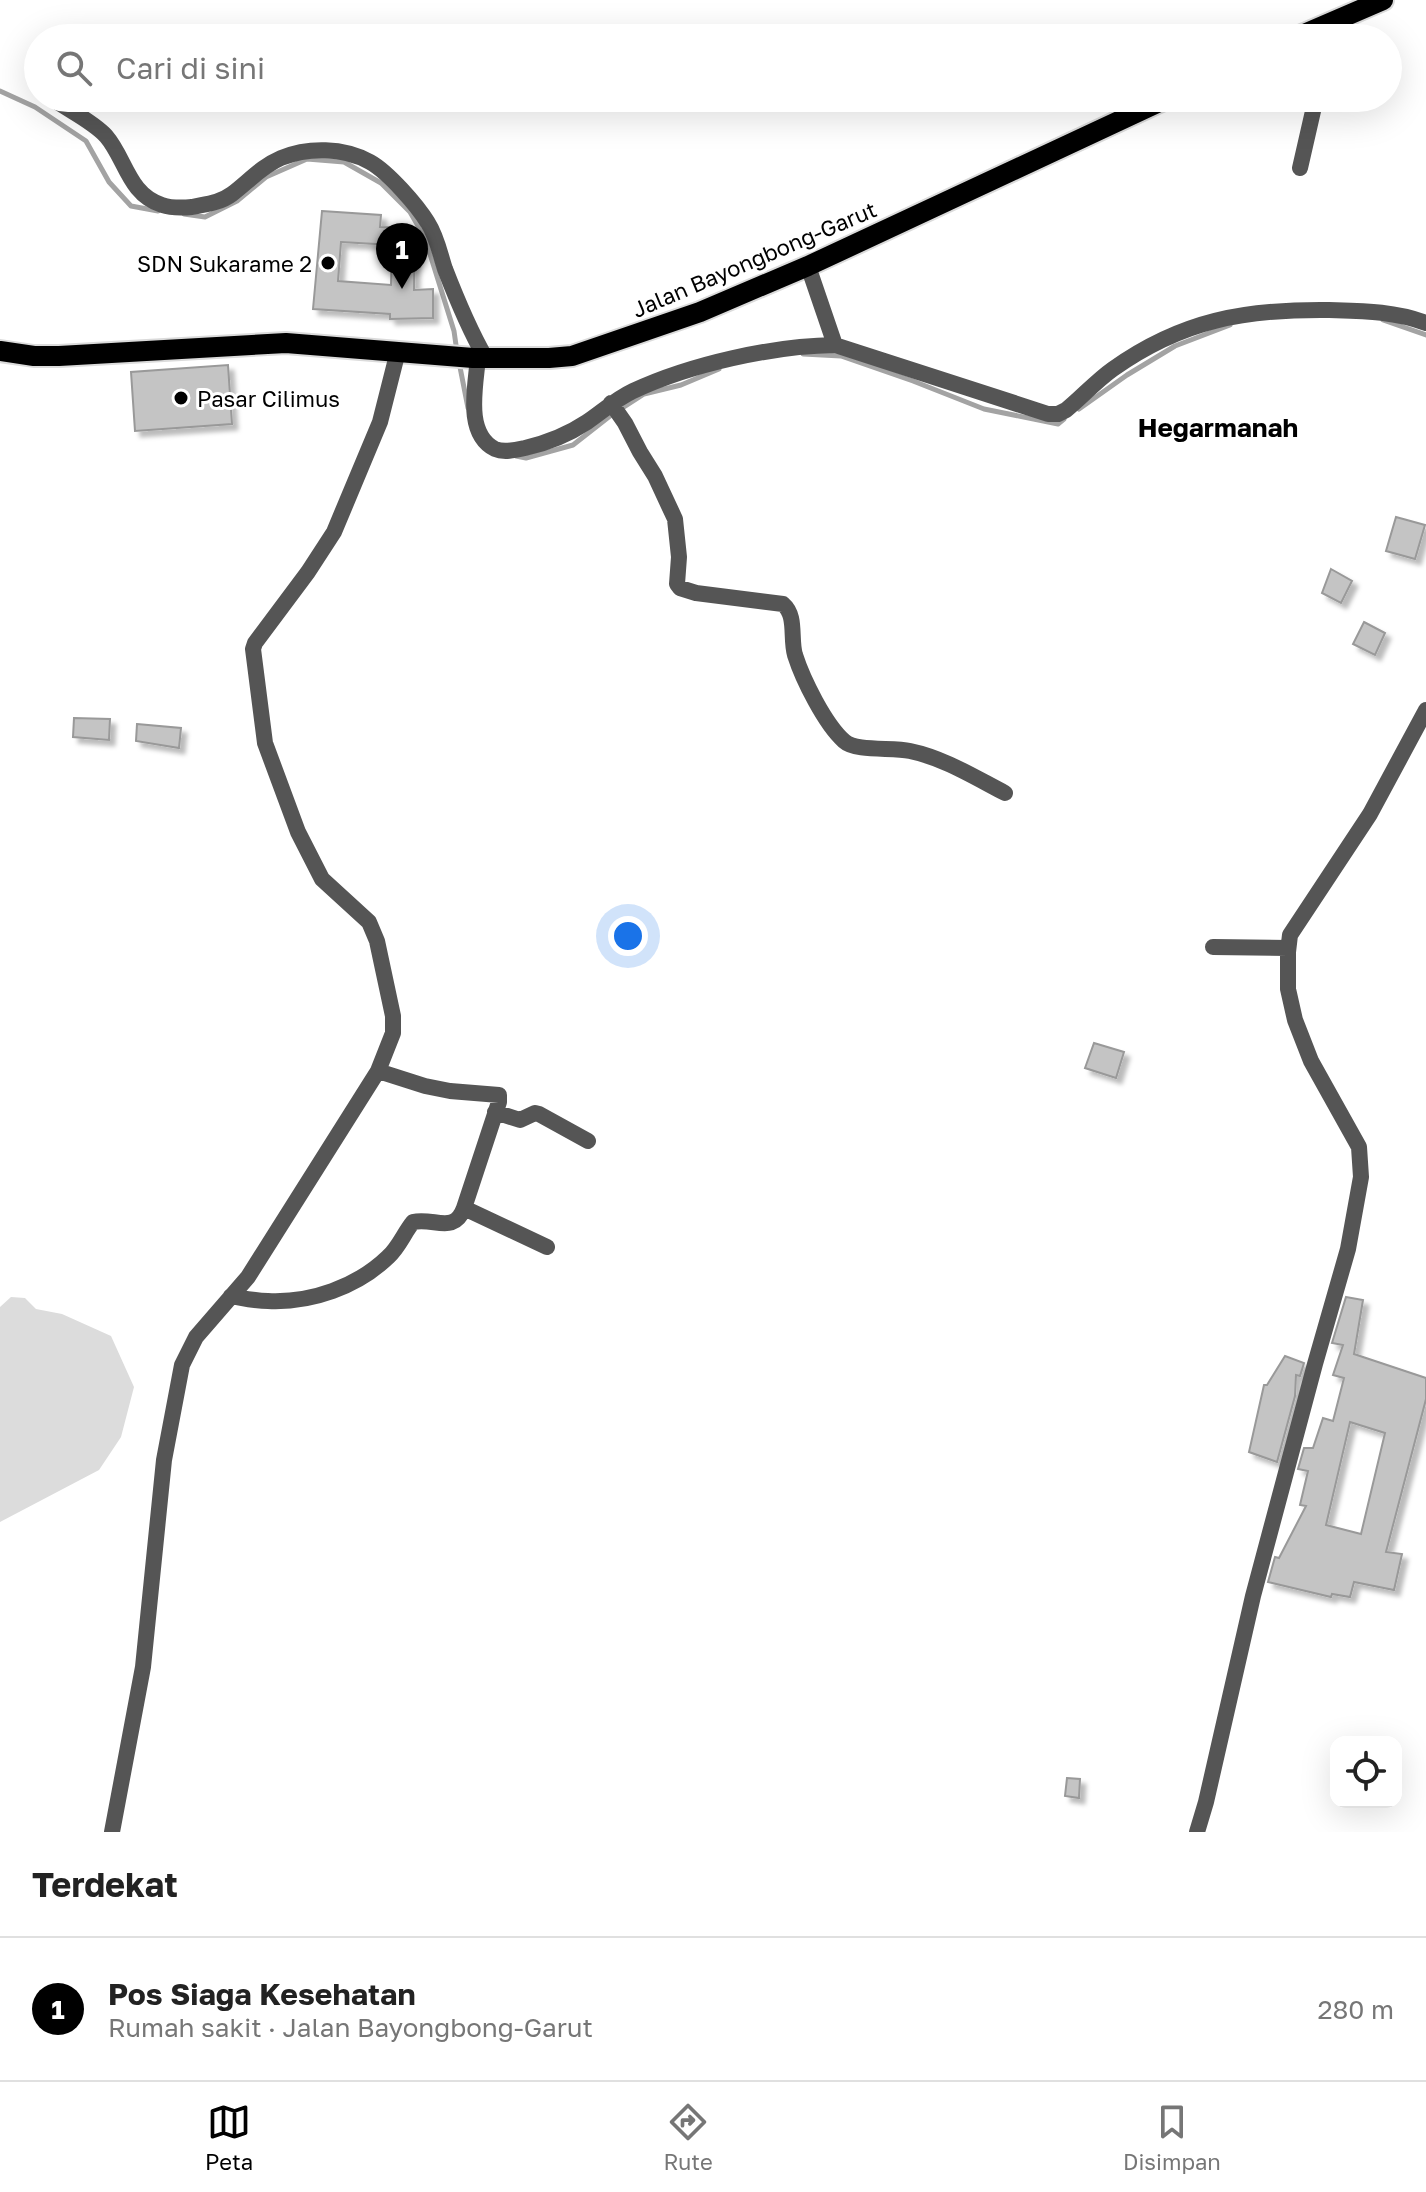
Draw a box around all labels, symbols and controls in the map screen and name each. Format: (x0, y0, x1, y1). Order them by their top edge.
search box (24, 24, 1402, 112)
icon: search (52, 46, 96, 90)
text: Cari di sini (116, 50, 265, 86)
street label: Jalan Bayongbong-Garut (628, 195, 880, 323)
pin: 1 (376, 223, 428, 289)
place label: SDN Sukarame 2 (137, 250, 312, 277)
marker: SDN Sukarame 2 (319, 254, 337, 272)
place label: Pasar Cilimus (197, 385, 340, 412)
marker: Pasar Cilimus (172, 389, 190, 407)
district label: Hegarmanah (1138, 412, 1298, 443)
your location (608, 916, 648, 956)
map controls (1330, 1736, 1402, 1808)
button: locate (1330, 1736, 1402, 1808)
text: Terdekat (32, 1864, 178, 1904)
text: Pos Siaga Kesehatan (108, 1976, 416, 2012)
text: 1 (51, 1994, 65, 2025)
text: 280 m (1317, 1994, 1394, 2025)
text: Rumah sakit · Jalan Bayongbong-Garut (108, 2012, 593, 2043)
tab: Peta (205, 2100, 253, 2175)
tab: Rute (663, 2100, 713, 2175)
tab: Disimpan (1123, 2100, 1221, 2175)

